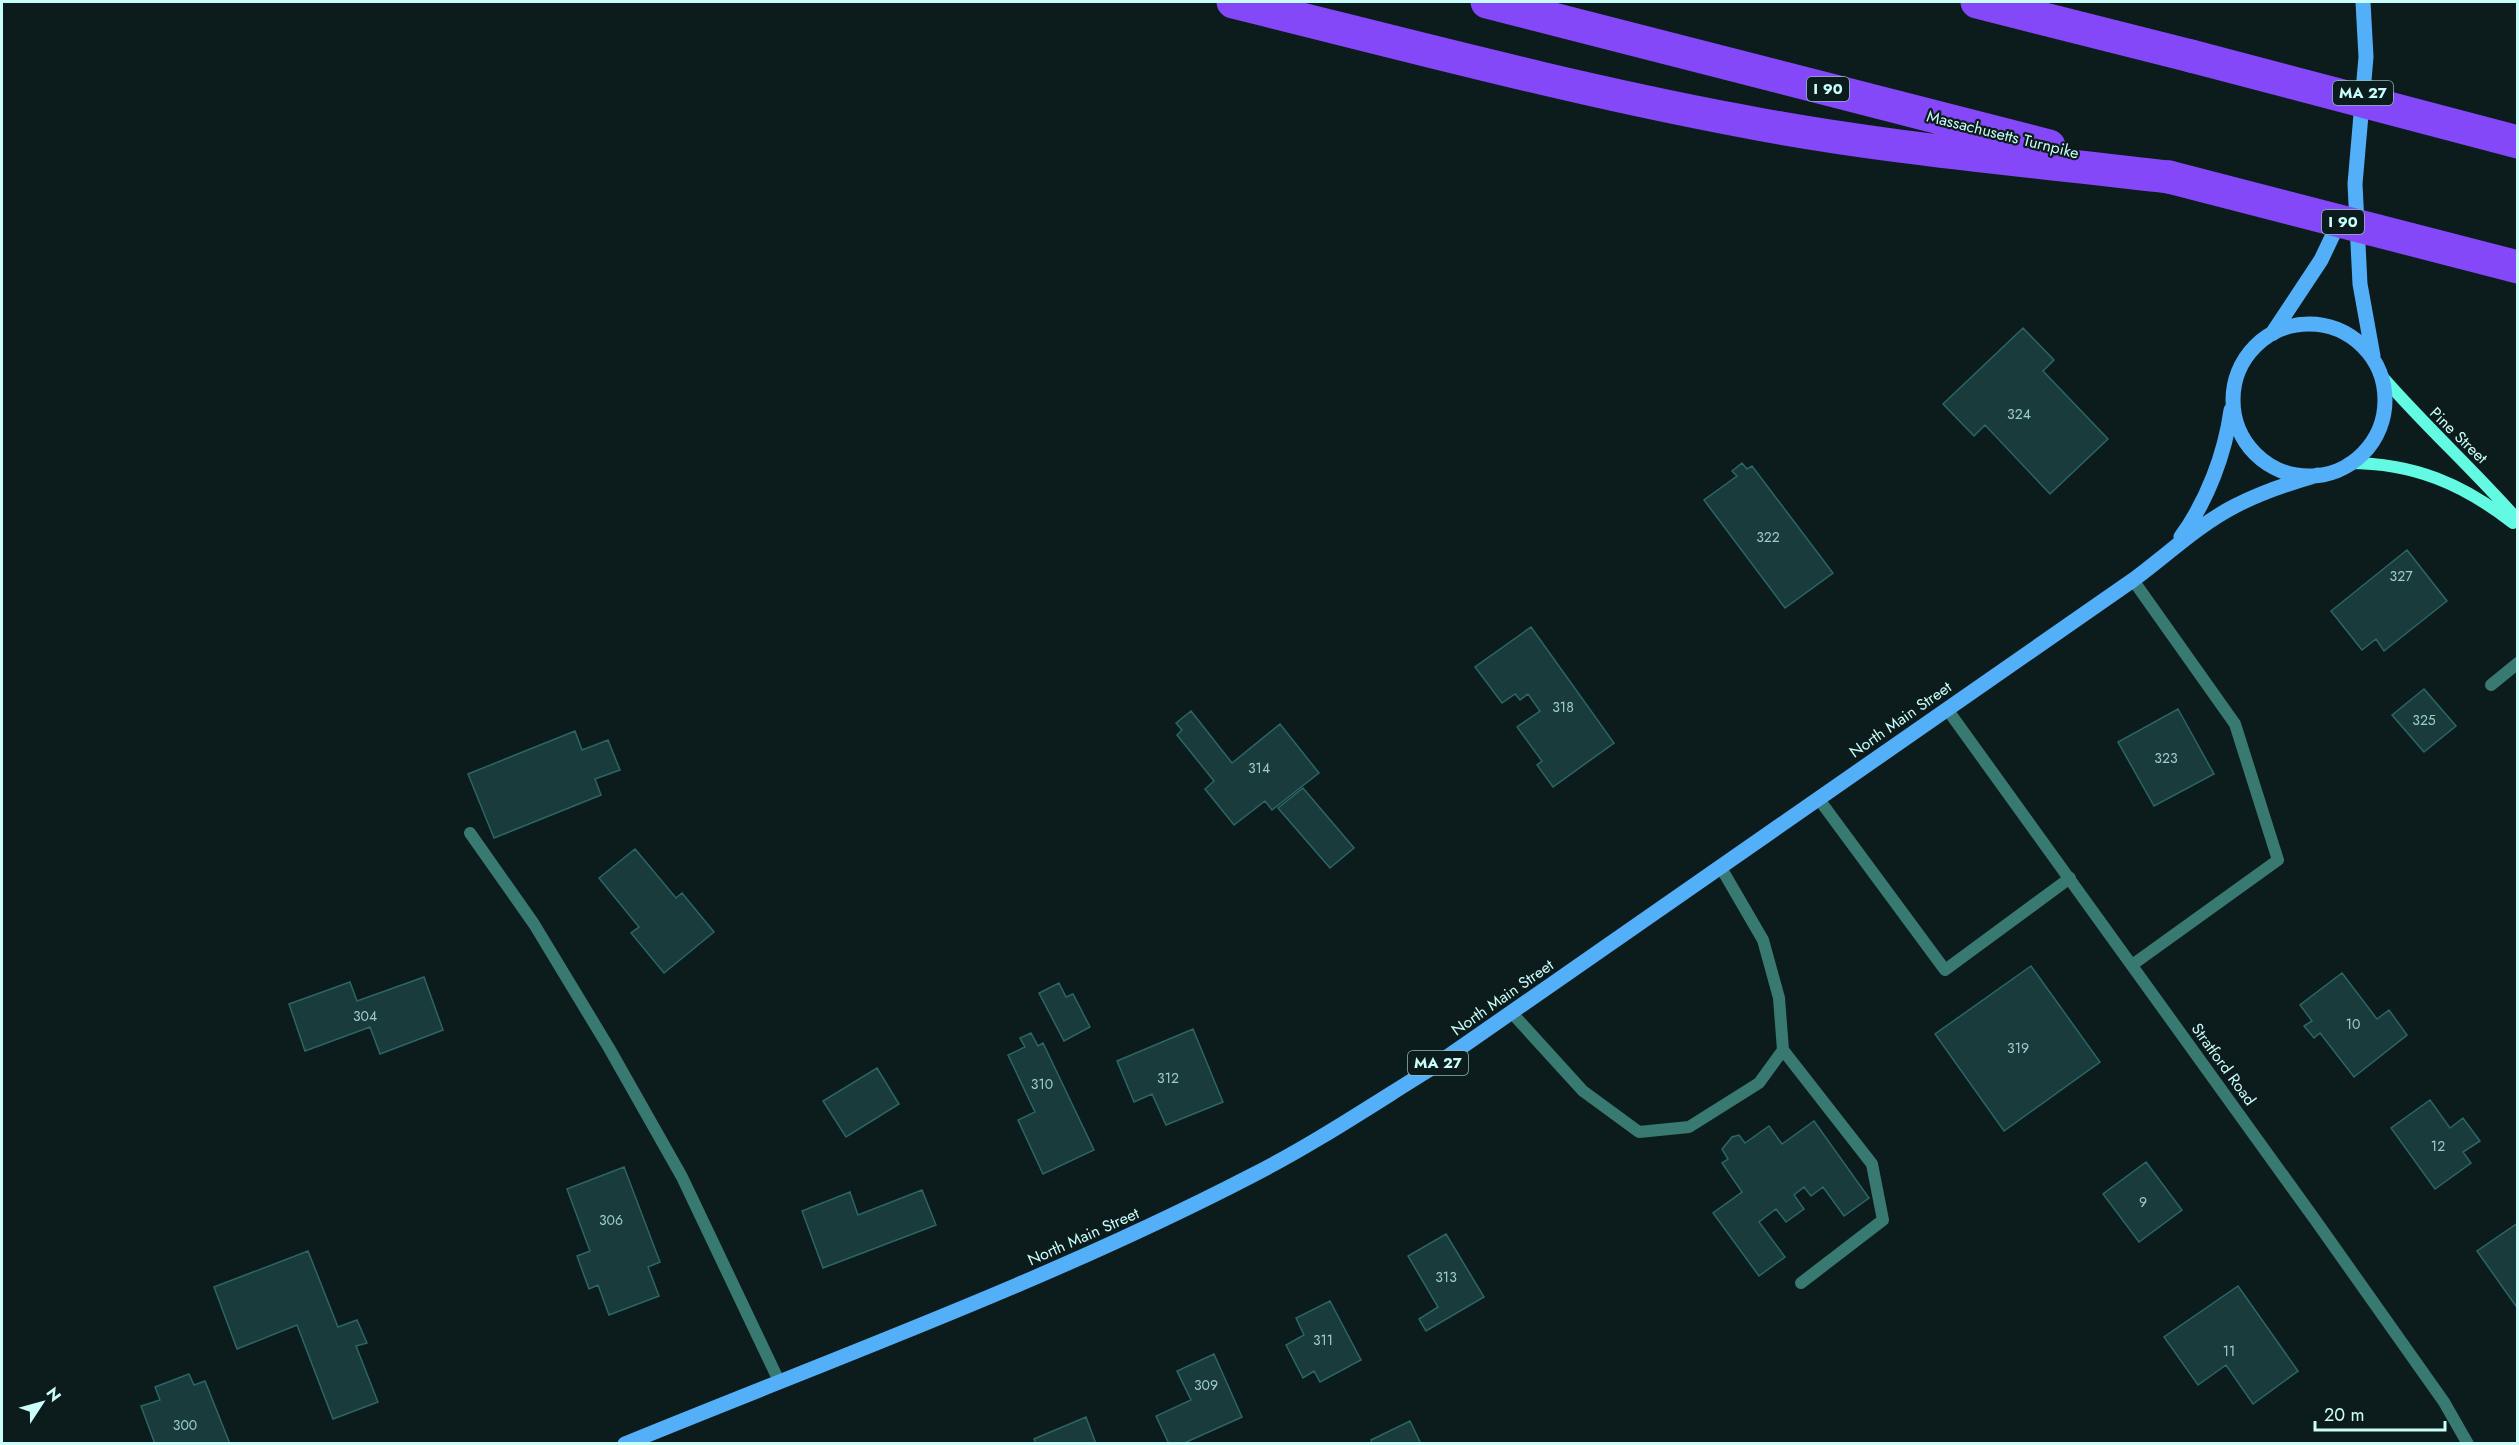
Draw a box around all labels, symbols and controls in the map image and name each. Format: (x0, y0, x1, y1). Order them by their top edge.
road number: I 90 (1807, 77, 1849, 101)
road number: MA 27 (2333, 81, 2393, 105)
street label: Massachusetts Turnpike (1924, 104, 2081, 165)
road number: I 90 (2322, 210, 2364, 234)
street label: Pine Street (2425, 402, 2493, 469)
house number: 324 (2007, 404, 2031, 424)
house number: 322 (1756, 527, 1780, 547)
house number: 327 (2390, 566, 2413, 586)
street label: North Main Street (1845, 676, 1956, 763)
house number: 318 (1552, 697, 1574, 717)
house number: 325 (2412, 710, 2436, 730)
house number: 323 (2154, 748, 2178, 768)
house number: 314 (1248, 758, 1270, 778)
street label: North Main Street (1447, 954, 1558, 1041)
house number: 304 (353, 1006, 377, 1026)
house number: 10 (2346, 1014, 2360, 1034)
street label: Stratford Road (2186, 1018, 2261, 1110)
house number: 319 (2007, 1038, 2029, 1058)
road number: MA 27 (1408, 1051, 1468, 1075)
house number: 312 (1157, 1068, 1179, 1088)
house number: 310 (1031, 1074, 1053, 1094)
house number: 12 (2431, 1136, 2445, 1156)
house number: 9 (2139, 1192, 2147, 1212)
street label: North Main Street (1024, 1202, 1143, 1271)
house number: 306 (599, 1210, 623, 1230)
house number: 313 (1435, 1267, 1457, 1287)
house number: 311 (1313, 1330, 1333, 1350)
house number: 11 (2223, 1341, 2235, 1361)
north arrow (12, 1373, 72, 1433)
house number: 309 (1194, 1375, 1218, 1395)
text: N (41, 1383, 67, 1406)
scale bar (2315, 1394, 2446, 1432)
text: 20 m (2324, 1402, 2364, 1428)
house number: 300 (173, 1415, 197, 1435)

